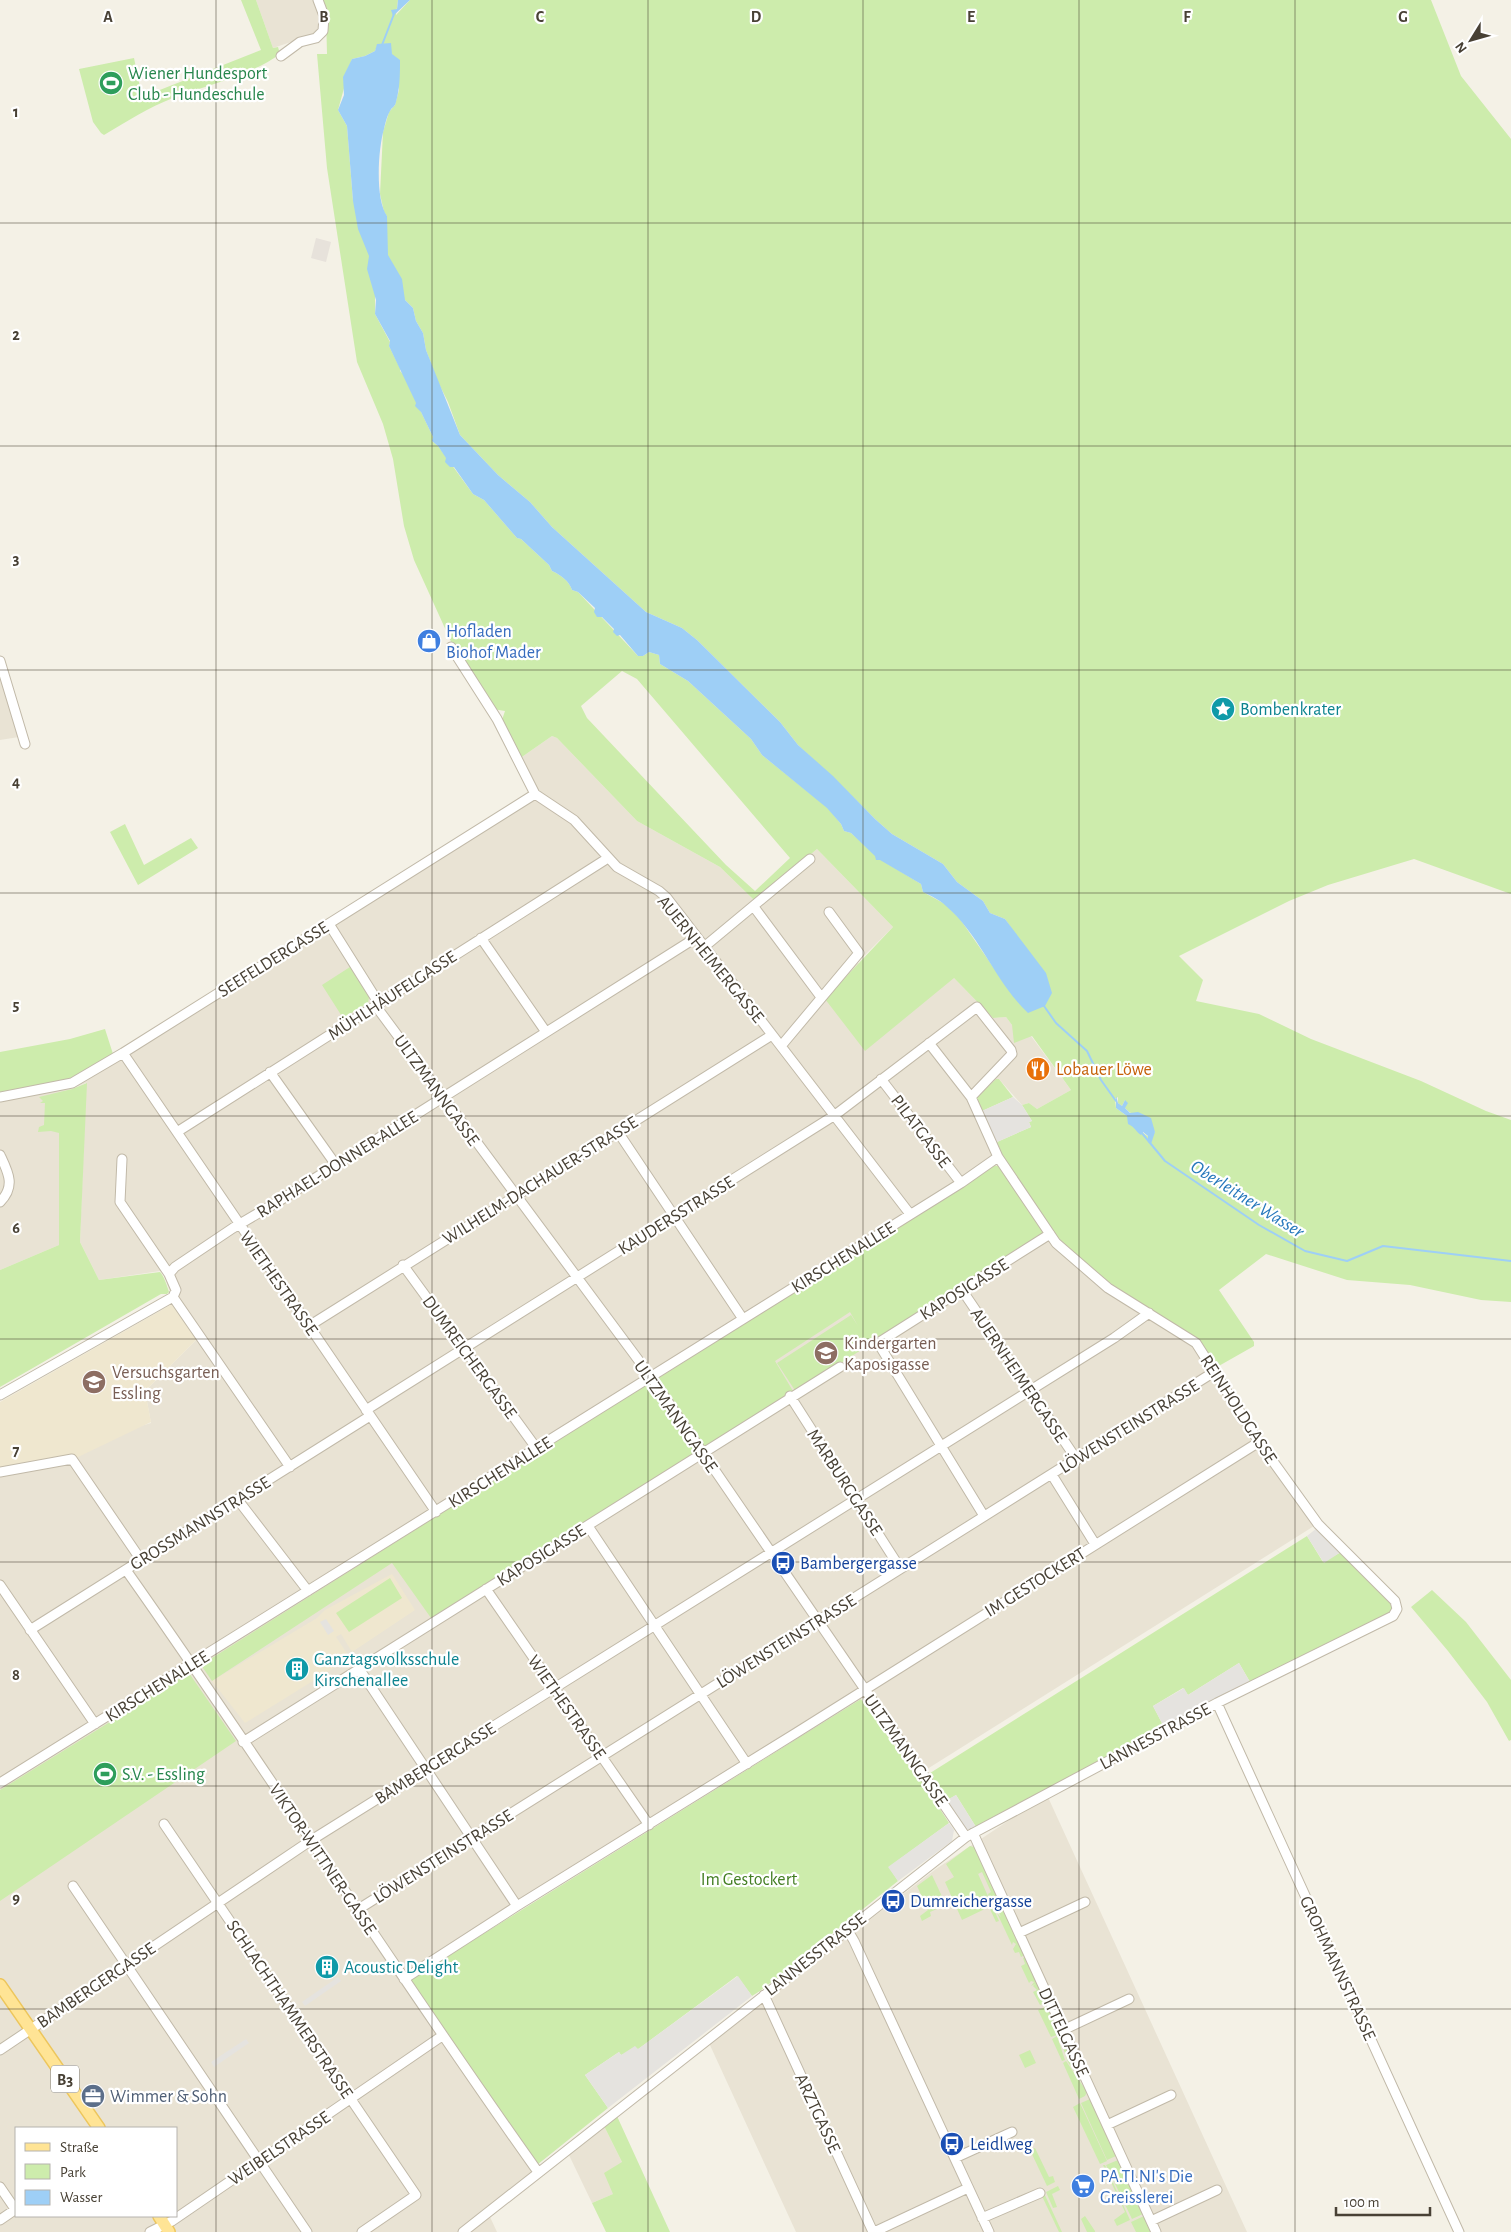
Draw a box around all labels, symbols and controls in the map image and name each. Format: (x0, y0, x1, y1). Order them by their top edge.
text: A (103, 9, 113, 25)
text: B (319, 9, 329, 25)
text: C (536, 9, 545, 25)
text: D (751, 9, 762, 25)
text: E (967, 9, 975, 25)
text: F (1183, 9, 1191, 25)
text: G (1398, 9, 1408, 25)
north arrow (1446, 15, 1496, 65)
text: N (1453, 39, 1470, 55)
place label: Wiener Hundesport Club - Hundeschule (128, 65, 267, 104)
sports icon: Wiener Hundesport Club - Hundeschule (98, 70, 124, 96)
text: 1 (13, 104, 19, 120)
text: 2 (12, 327, 20, 343)
text: 3 (13, 551, 20, 567)
place label: Hofladen Biohof Mader (446, 623, 541, 662)
shop icon: Hofladen Biohof Mader (416, 628, 442, 654)
place icon: Bombenkrater (1210, 696, 1236, 722)
place label: Bombenkrater (1240, 701, 1341, 719)
text: 4 (12, 774, 20, 790)
street label: AUERNHEIMERGASSE (654, 893, 767, 1027)
street label: SEEFELDERGASSE (215, 918, 332, 1001)
street label: MÜHLHÄUFELGASSE (324, 946, 460, 1044)
text: 5 (13, 997, 20, 1013)
street label: ULTZMANNGASSE (390, 1032, 482, 1150)
restaurant icon: Lobauer Löwe (1025, 1056, 1051, 1082)
place label: Lobauer Löwe (1056, 1061, 1152, 1079)
street label: PILATGASSE (887, 1092, 953, 1172)
street label: RAPHAEL-DONNER-ALLEE (254, 1108, 421, 1222)
street label: WILHELM-DACHAUER-STRASSE (440, 1113, 641, 1248)
water label: Oberleitner Wasser (1187, 1157, 1308, 1242)
street label: KAUDERSSTRASSE (615, 1173, 738, 1259)
street label: KIRSCHENALLEE (789, 1219, 899, 1297)
text: 6 (12, 1220, 20, 1236)
street label: WIETHESTRASSE (236, 1228, 321, 1339)
street label: KAPOSIGASSE (917, 1255, 1012, 1324)
street label: DUMREICHERGASSE (419, 1293, 520, 1423)
street label: AUERNHEIMERGASSE (967, 1305, 1070, 1446)
place label: Kindergarten Kaposigasse (844, 1335, 936, 1374)
school or university icon: Kindergarten Kaposigasse (813, 1340, 839, 1366)
street label: REINHOLDGASSE (1197, 1352, 1280, 1467)
street label: ULTZMANNGASSE (630, 1357, 721, 1476)
place label: Versuchsgarten Essling (112, 1364, 220, 1403)
school or university icon: Versuchsgarten Essling (81, 1369, 107, 1395)
street label: LÖWENSTEINSTRASSE (1055, 1375, 1203, 1477)
street label: MARBURGGASSE (803, 1426, 885, 1539)
street label: KIRSCHENALLEE (446, 1434, 556, 1512)
text: 7 (13, 1443, 20, 1459)
street label: GROSSMANNSTRASSE (127, 1473, 274, 1574)
street label: KAPOSIGASSE (494, 1521, 589, 1590)
street label: IM GESTOCKERT (982, 1545, 1089, 1621)
bus stop icon: Bambergergasse (770, 1550, 796, 1576)
place label: Bambergergasse (800, 1555, 917, 1573)
street label: LÖWENSTEINSTRASSE (712, 1590, 860, 1692)
street label: KIRSCHENALLEE (103, 1648, 213, 1726)
place label: Ganztagsvolksschule Kirschenallee (314, 1651, 459, 1690)
street label: WIETHESTRASSE (524, 1652, 609, 1763)
building icon: Ganztagsvolksschule Kirschenallee (284, 1656, 310, 1682)
text: 8 (12, 1667, 20, 1683)
street label: ULTZMANNGASSE (860, 1691, 951, 1810)
street label: LANNESSTRASSE (1097, 1700, 1214, 1774)
street label: BAMBERGERGASSE (372, 1719, 499, 1808)
sports icon: S.V. - Essling (92, 1761, 118, 1787)
place label: S.V. - Essling (122, 1766, 205, 1784)
street label: VIKTOR-WITTNER-GASSE (265, 1781, 379, 1938)
street label: LÖWENSTEINSTRASSE (369, 1805, 517, 1907)
park label: Im Gestockert (701, 1871, 797, 1889)
bus stop icon: Dumreichergasse (880, 1888, 906, 1914)
text: 9 (12, 1890, 20, 1906)
place label: Dumreichergasse (910, 1893, 1032, 1911)
street label: GROHMANNSTRASSE (1296, 1894, 1378, 2043)
street label: LANNESSTRASSE (762, 1910, 870, 2000)
street label: SCHLACHTHAMMERSTRASSE (223, 1917, 356, 2102)
street label: BAMBERGERGASSE (34, 1939, 159, 2032)
building icon: Acoustic Delight (314, 1954, 340, 1980)
place label: Acoustic Delight (344, 1959, 459, 1977)
street label: DITTELGASSE (1035, 1985, 1092, 2080)
road number: B3 (51, 2066, 79, 2092)
street label: ARZTGASSE (791, 2071, 843, 2156)
office icon: Wimmer & Sohn (80, 2083, 106, 2109)
place label: Wimmer & Sohn (110, 2088, 227, 2106)
street label: WEIBELSTRASSE (225, 2108, 334, 2189)
legend (15, 2127, 178, 2217)
bus stop icon: Leidlweg (939, 2131, 965, 2157)
place label: Leidlweg (970, 2136, 1033, 2154)
text: Straße (60, 2140, 99, 2155)
text: Park (60, 2165, 86, 2180)
place label: PA.TI.NI's Die Greisslerei (1100, 2168, 1193, 2207)
supermarket icon: PA.TI.NI's Die Greisslerei (1070, 2173, 1096, 2199)
scale bar (1336, 2184, 1430, 2216)
text: Wasser (60, 2190, 103, 2205)
text: 100 m (1344, 2195, 1379, 2210)

